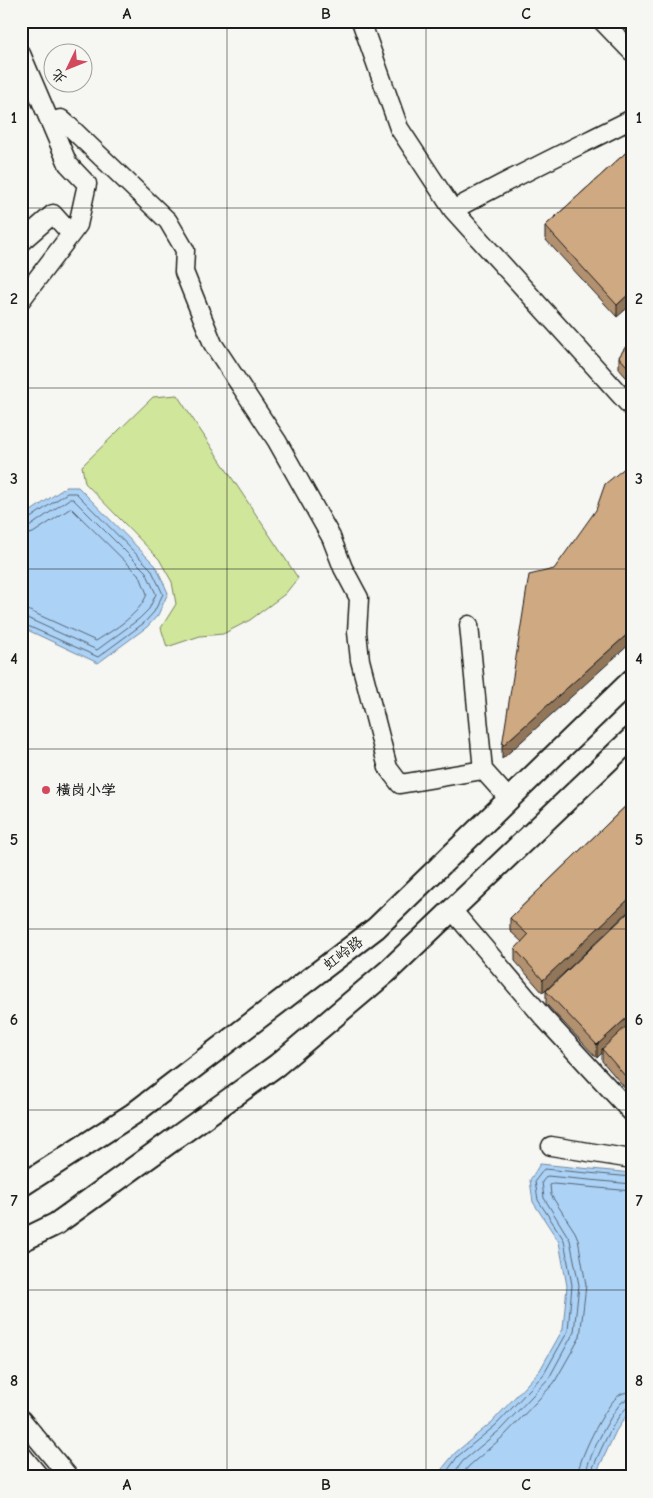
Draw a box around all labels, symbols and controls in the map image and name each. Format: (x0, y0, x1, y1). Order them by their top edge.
text: A (123, 5, 132, 23)
text: B (321, 5, 331, 23)
text: C (521, 5, 531, 23)
north arrow (42, 42, 92, 92)
text: 北 (48, 66, 70, 87)
text: 1 (11, 109, 17, 127)
text: 1 (636, 109, 642, 127)
text: 2 (10, 290, 18, 308)
text: 2 (635, 290, 643, 308)
text: 3 (10, 470, 18, 488)
text: 3 (635, 470, 643, 488)
text: 4 (10, 650, 18, 668)
text: 4 (635, 650, 643, 668)
place label: 横岗小学 (56, 781, 116, 799)
marker: 横岗小学 (40, 784, 52, 796)
text: 5 (10, 831, 18, 849)
text: 5 (635, 831, 643, 849)
street label: 虹岭路 (320, 932, 366, 974)
text: 6 (10, 1011, 18, 1029)
text: 6 (635, 1011, 643, 1029)
text: 7 (10, 1192, 18, 1210)
text: 7 (635, 1192, 643, 1210)
text: 8 (10, 1372, 18, 1390)
text: 8 (635, 1372, 643, 1390)
text: A (123, 1476, 132, 1494)
text: B (321, 1476, 331, 1494)
text: C (521, 1476, 531, 1494)

